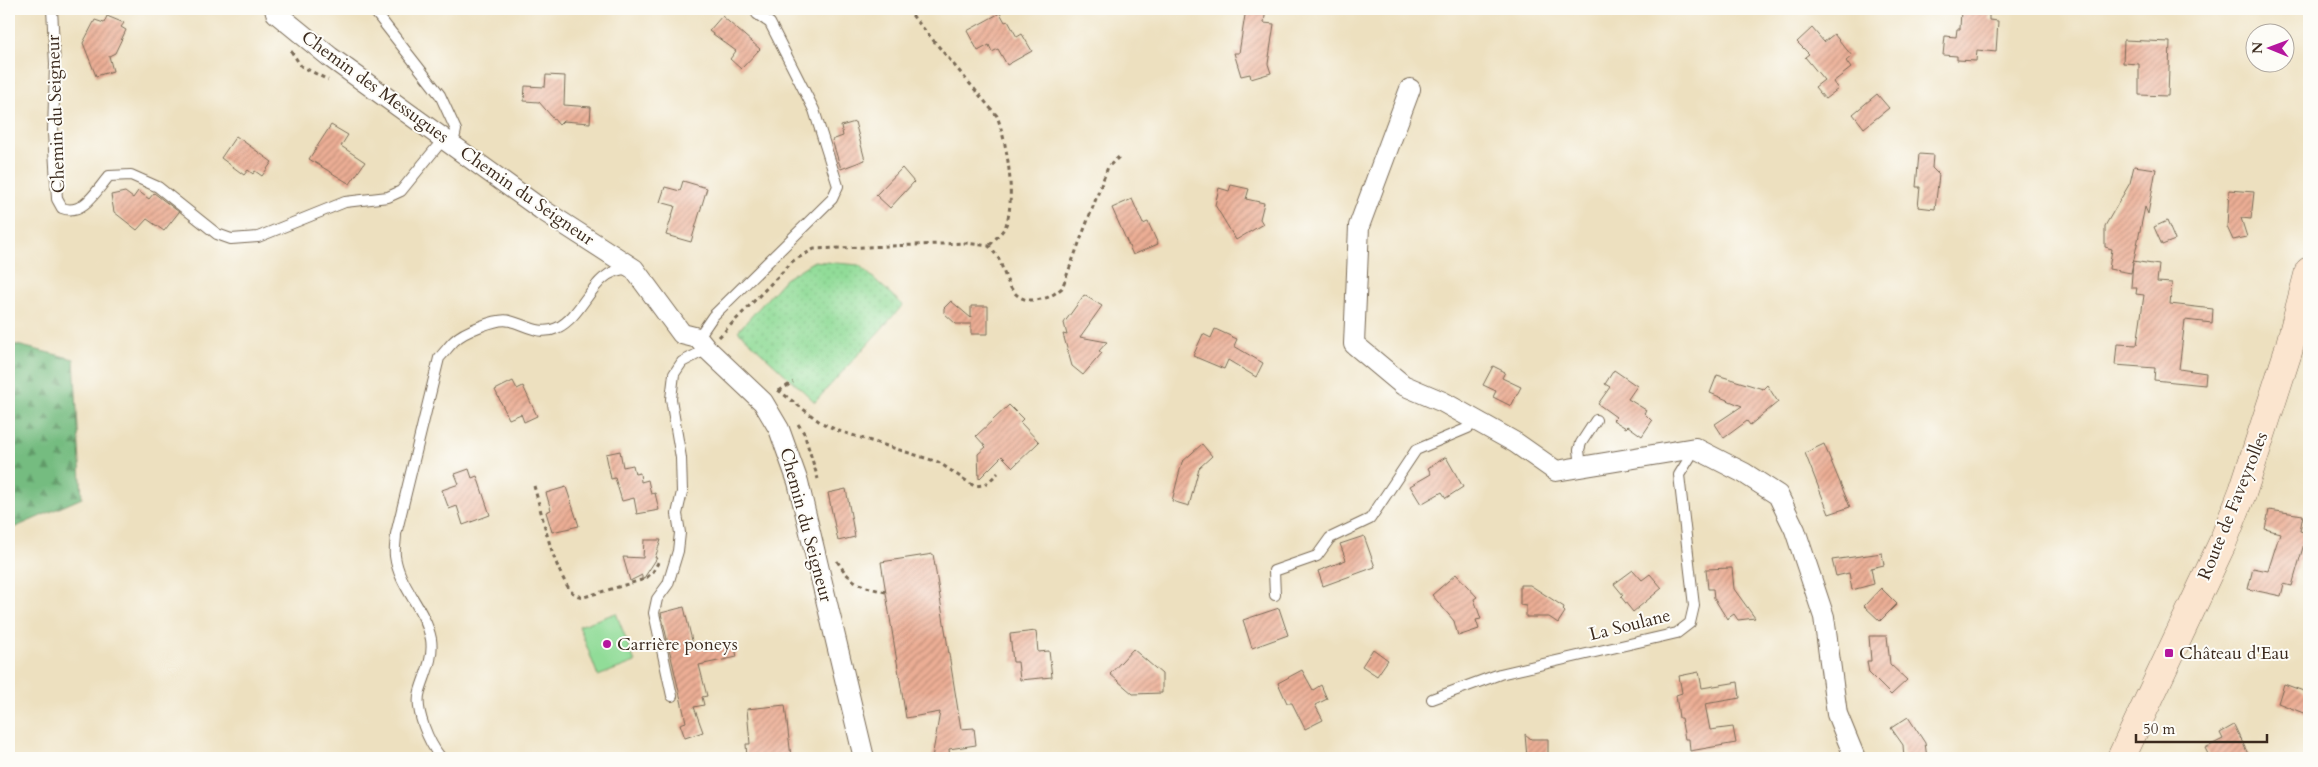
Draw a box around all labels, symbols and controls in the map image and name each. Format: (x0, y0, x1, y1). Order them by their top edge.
north arrow (2246, 22, 2296, 72)
street label: Chemin des Messugues (296, 25, 454, 149)
street label: Chemin du Seigneur (41, 34, 71, 194)
text: N (2248, 42, 2267, 54)
street label: Chemin du Seigneur (455, 140, 600, 252)
street label: Route de Faveyrolles (2192, 428, 2274, 584)
street label: Chemin du Seigneur (773, 445, 839, 605)
street label: La Soulane (1587, 603, 1673, 647)
place label: Carrière poneys (617, 632, 738, 657)
marker: Carrière poneys (601, 638, 613, 650)
place label: Château d'Eau (2179, 641, 2289, 666)
marker: Château d'Eau (2163, 647, 2175, 659)
scale bar (2136, 712, 2267, 744)
text: 50 m (2143, 719, 2175, 739)

